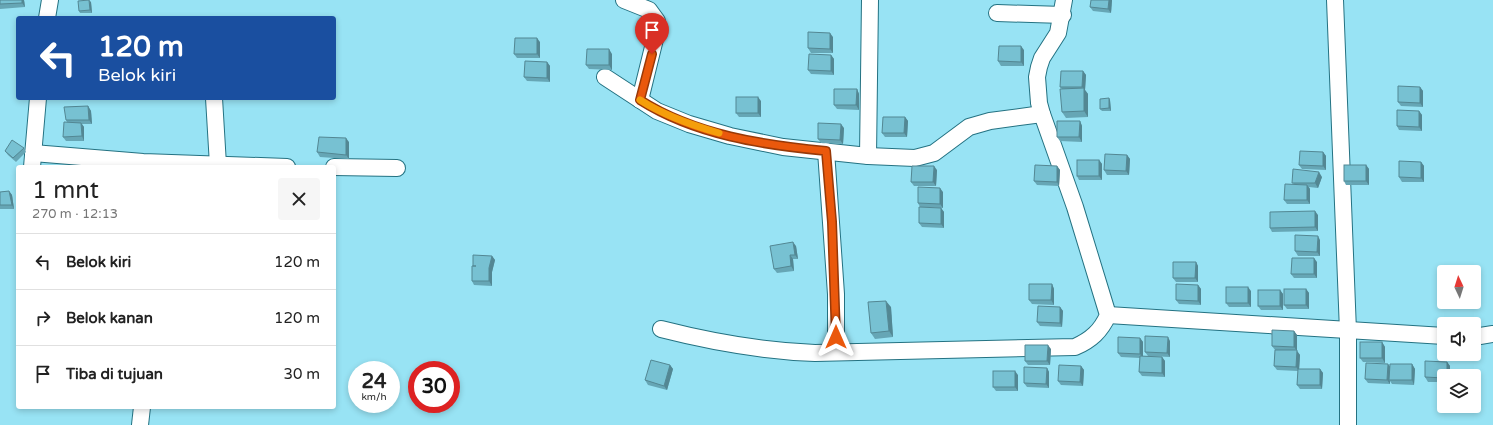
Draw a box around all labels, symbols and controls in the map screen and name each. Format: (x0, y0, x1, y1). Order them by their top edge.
pin (635, 13, 669, 54)
icon: arrive (641, 19, 663, 41)
text: 120 m (98, 30, 184, 64)
icon: left (32, 32, 84, 84)
text: Belok kiri (98, 64, 176, 86)
text: 1 mnt (32, 176, 99, 205)
button: close (278, 178, 320, 220)
text: 270 m · 12:13 (32, 206, 118, 222)
icon: left (32, 251, 54, 273)
text: Belok kiri (66, 253, 131, 271)
text: 120 m (274, 253, 320, 271)
north arrow (1437, 265, 1481, 309)
map controls (1437, 265, 1481, 413)
icon: right (32, 307, 54, 329)
text: Belok kanan (66, 309, 153, 327)
text: 120 m (274, 309, 320, 327)
position arrow (815, 316, 857, 358)
button: sound (1437, 317, 1481, 361)
speed limit sign: 30 (408, 361, 460, 413)
icon: arrive (32, 363, 54, 385)
text: Tiba di tujuan (66, 365, 163, 383)
text: 30 m (283, 365, 320, 383)
button: layers (1437, 369, 1481, 413)
text: 24 (361, 370, 387, 394)
text: km/h (361, 391, 387, 403)

